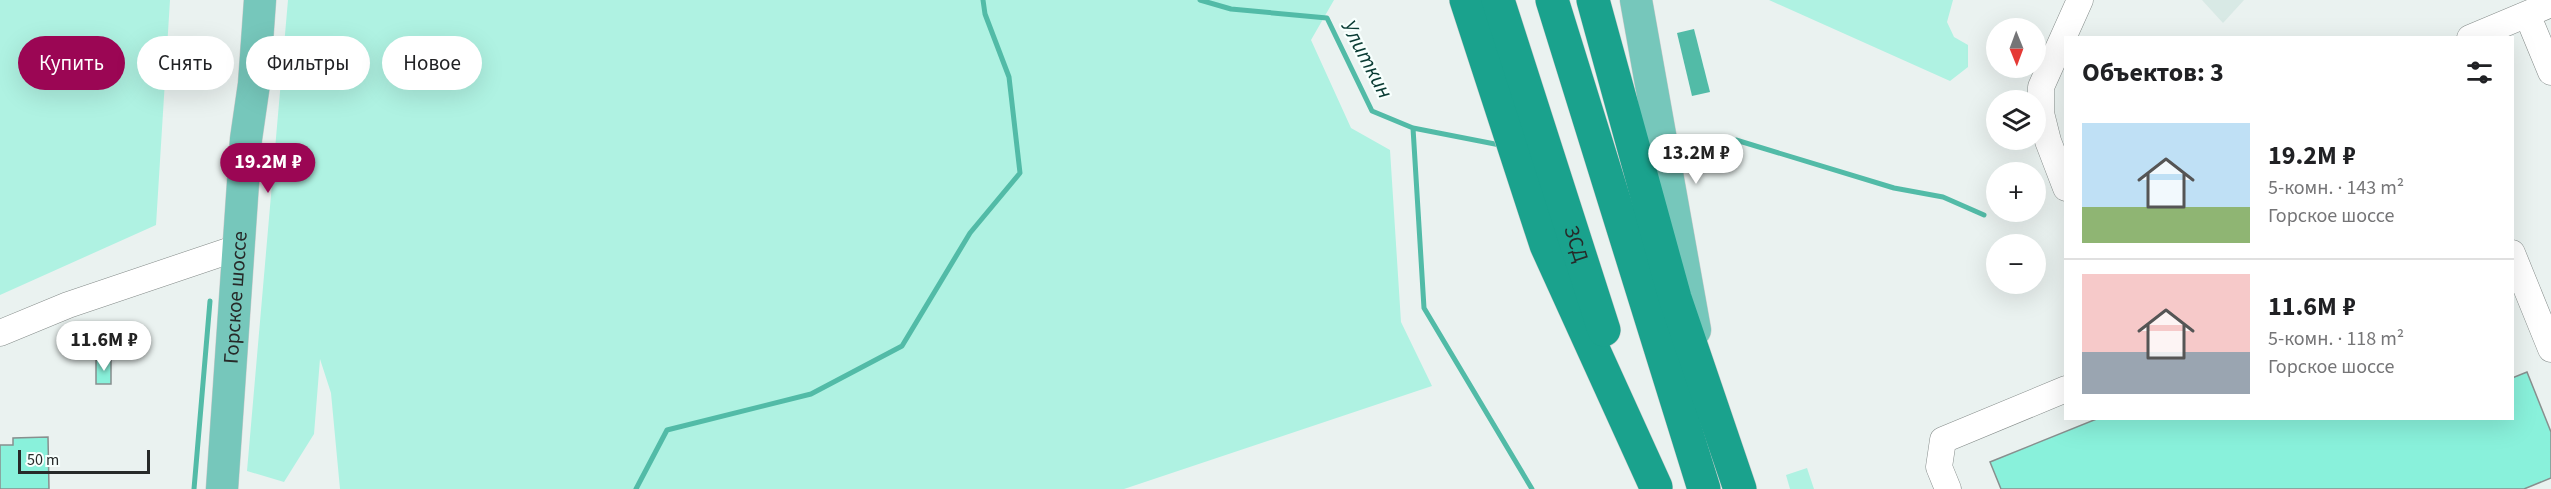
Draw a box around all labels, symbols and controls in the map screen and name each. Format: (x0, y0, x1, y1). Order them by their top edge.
water label: Улиткин (1333, 15, 1401, 105)
north arrow (1986, 18, 2046, 78)
map controls (1986, 18, 2046, 294)
chip: Купить (18, 36, 125, 90)
chip: Снять (137, 36, 234, 90)
chip: Фильтры (246, 36, 370, 90)
chip: Новое (382, 36, 482, 90)
text: Объектов: 3 (2082, 54, 2224, 91)
icon: filters (2463, 56, 2496, 89)
button: layers (1986, 90, 2046, 150)
pin: 13.2M ₽ (1641, 134, 1751, 185)
text: 19.2M ₽ (2268, 137, 2356, 174)
text: 13.2M ₽ (1662, 139, 1730, 167)
pin: 19.2M ₽ (213, 143, 323, 194)
icon: home (2130, 147, 2202, 219)
text: 19.2M ₽ (234, 148, 302, 176)
button: + (1986, 162, 2046, 222)
text: 5-комн. · 143 m² (2268, 174, 2404, 202)
text: Горское шоссе (2268, 202, 2394, 230)
street label: ЗСД (1556, 222, 1596, 266)
street label: Горское шоссе (216, 230, 255, 365)
button: − (1986, 234, 2046, 294)
text: 11.6M ₽ (2268, 288, 2356, 325)
icon: home (2130, 298, 2202, 370)
pin: 11.6M ₽ (49, 321, 159, 372)
text: 5-комн. · 118 m² (2268, 325, 2404, 353)
text: 11.6M ₽ (70, 326, 138, 354)
text: Горское шоссе (2268, 353, 2394, 381)
scale bar (18, 447, 150, 474)
text: 50 m (27, 449, 59, 471)

